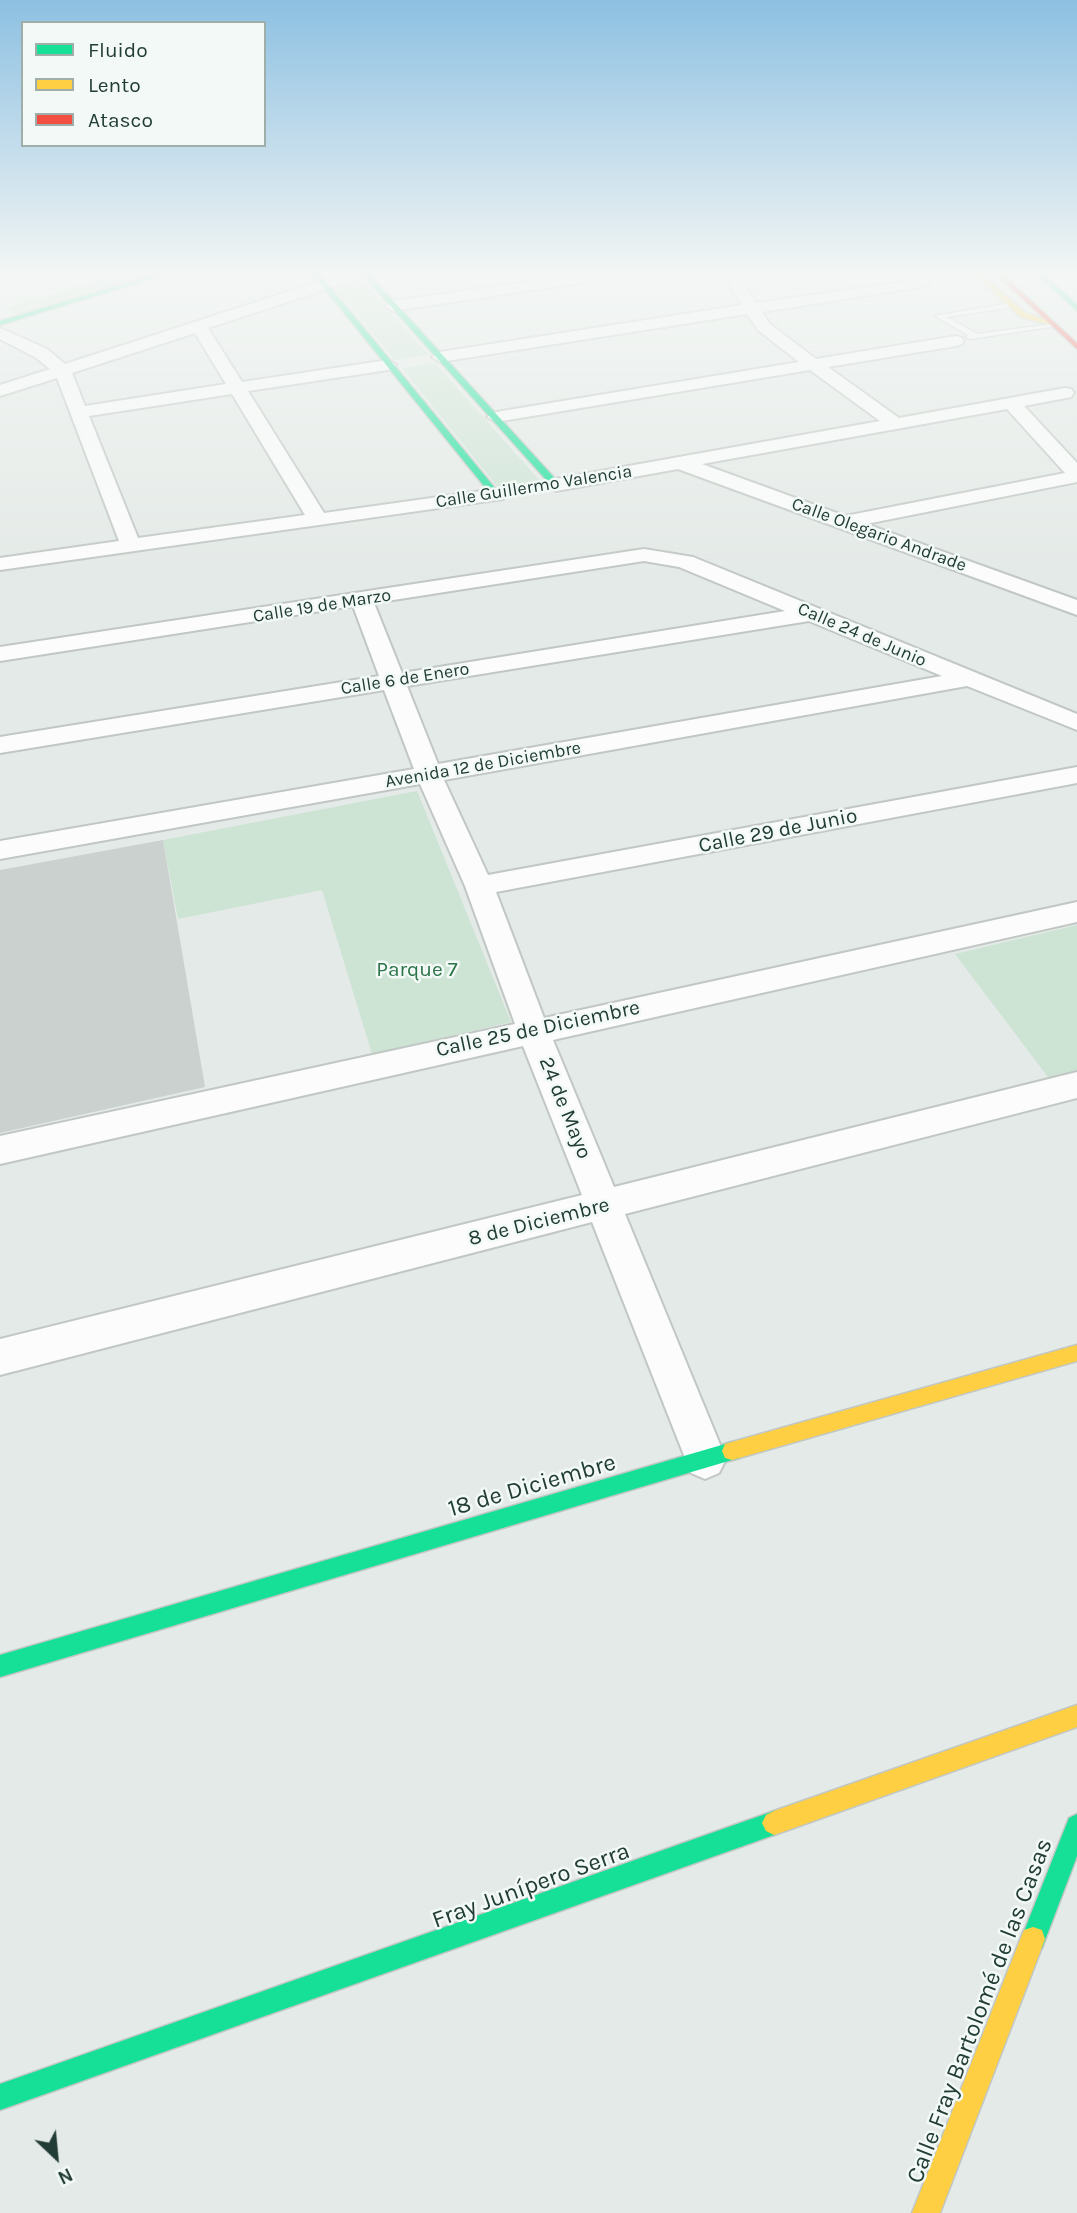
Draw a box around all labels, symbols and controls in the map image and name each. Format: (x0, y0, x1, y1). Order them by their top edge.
legend (21, 21, 266, 147)
text: Fluido (88, 38, 148, 62)
text: Lento (88, 73, 141, 97)
text: Atasco (88, 108, 153, 132)
street label: Calle Guillermo Valencia (434, 461, 634, 513)
street label: Calle Olegario Andrade (789, 493, 969, 577)
street label: Calle 19 de Marzo (251, 584, 393, 628)
street label: Calle 24 de Junio (794, 598, 930, 672)
street label: Calle 6 de Enero (339, 658, 471, 700)
street label: Avenida 12 de Diciembre (383, 737, 583, 793)
street label: Calle 29 de Junio (697, 803, 859, 859)
park label: Parque 7 (376, 957, 458, 983)
street label: Calle 25 de Diciembre (434, 995, 642, 1063)
street label: 24 de Mayo (533, 1053, 597, 1163)
street label: 8 de Diciembre (466, 1192, 612, 1252)
street label: 18 de Diciembre (445, 1448, 619, 1524)
street label: Calle Fray Bartolomé de las Casas (901, 1835, 1059, 2187)
street label: Fray Junípero Serra (428, 1837, 634, 1935)
north arrow (21, 2122, 91, 2192)
text: N (54, 2163, 76, 2189)

